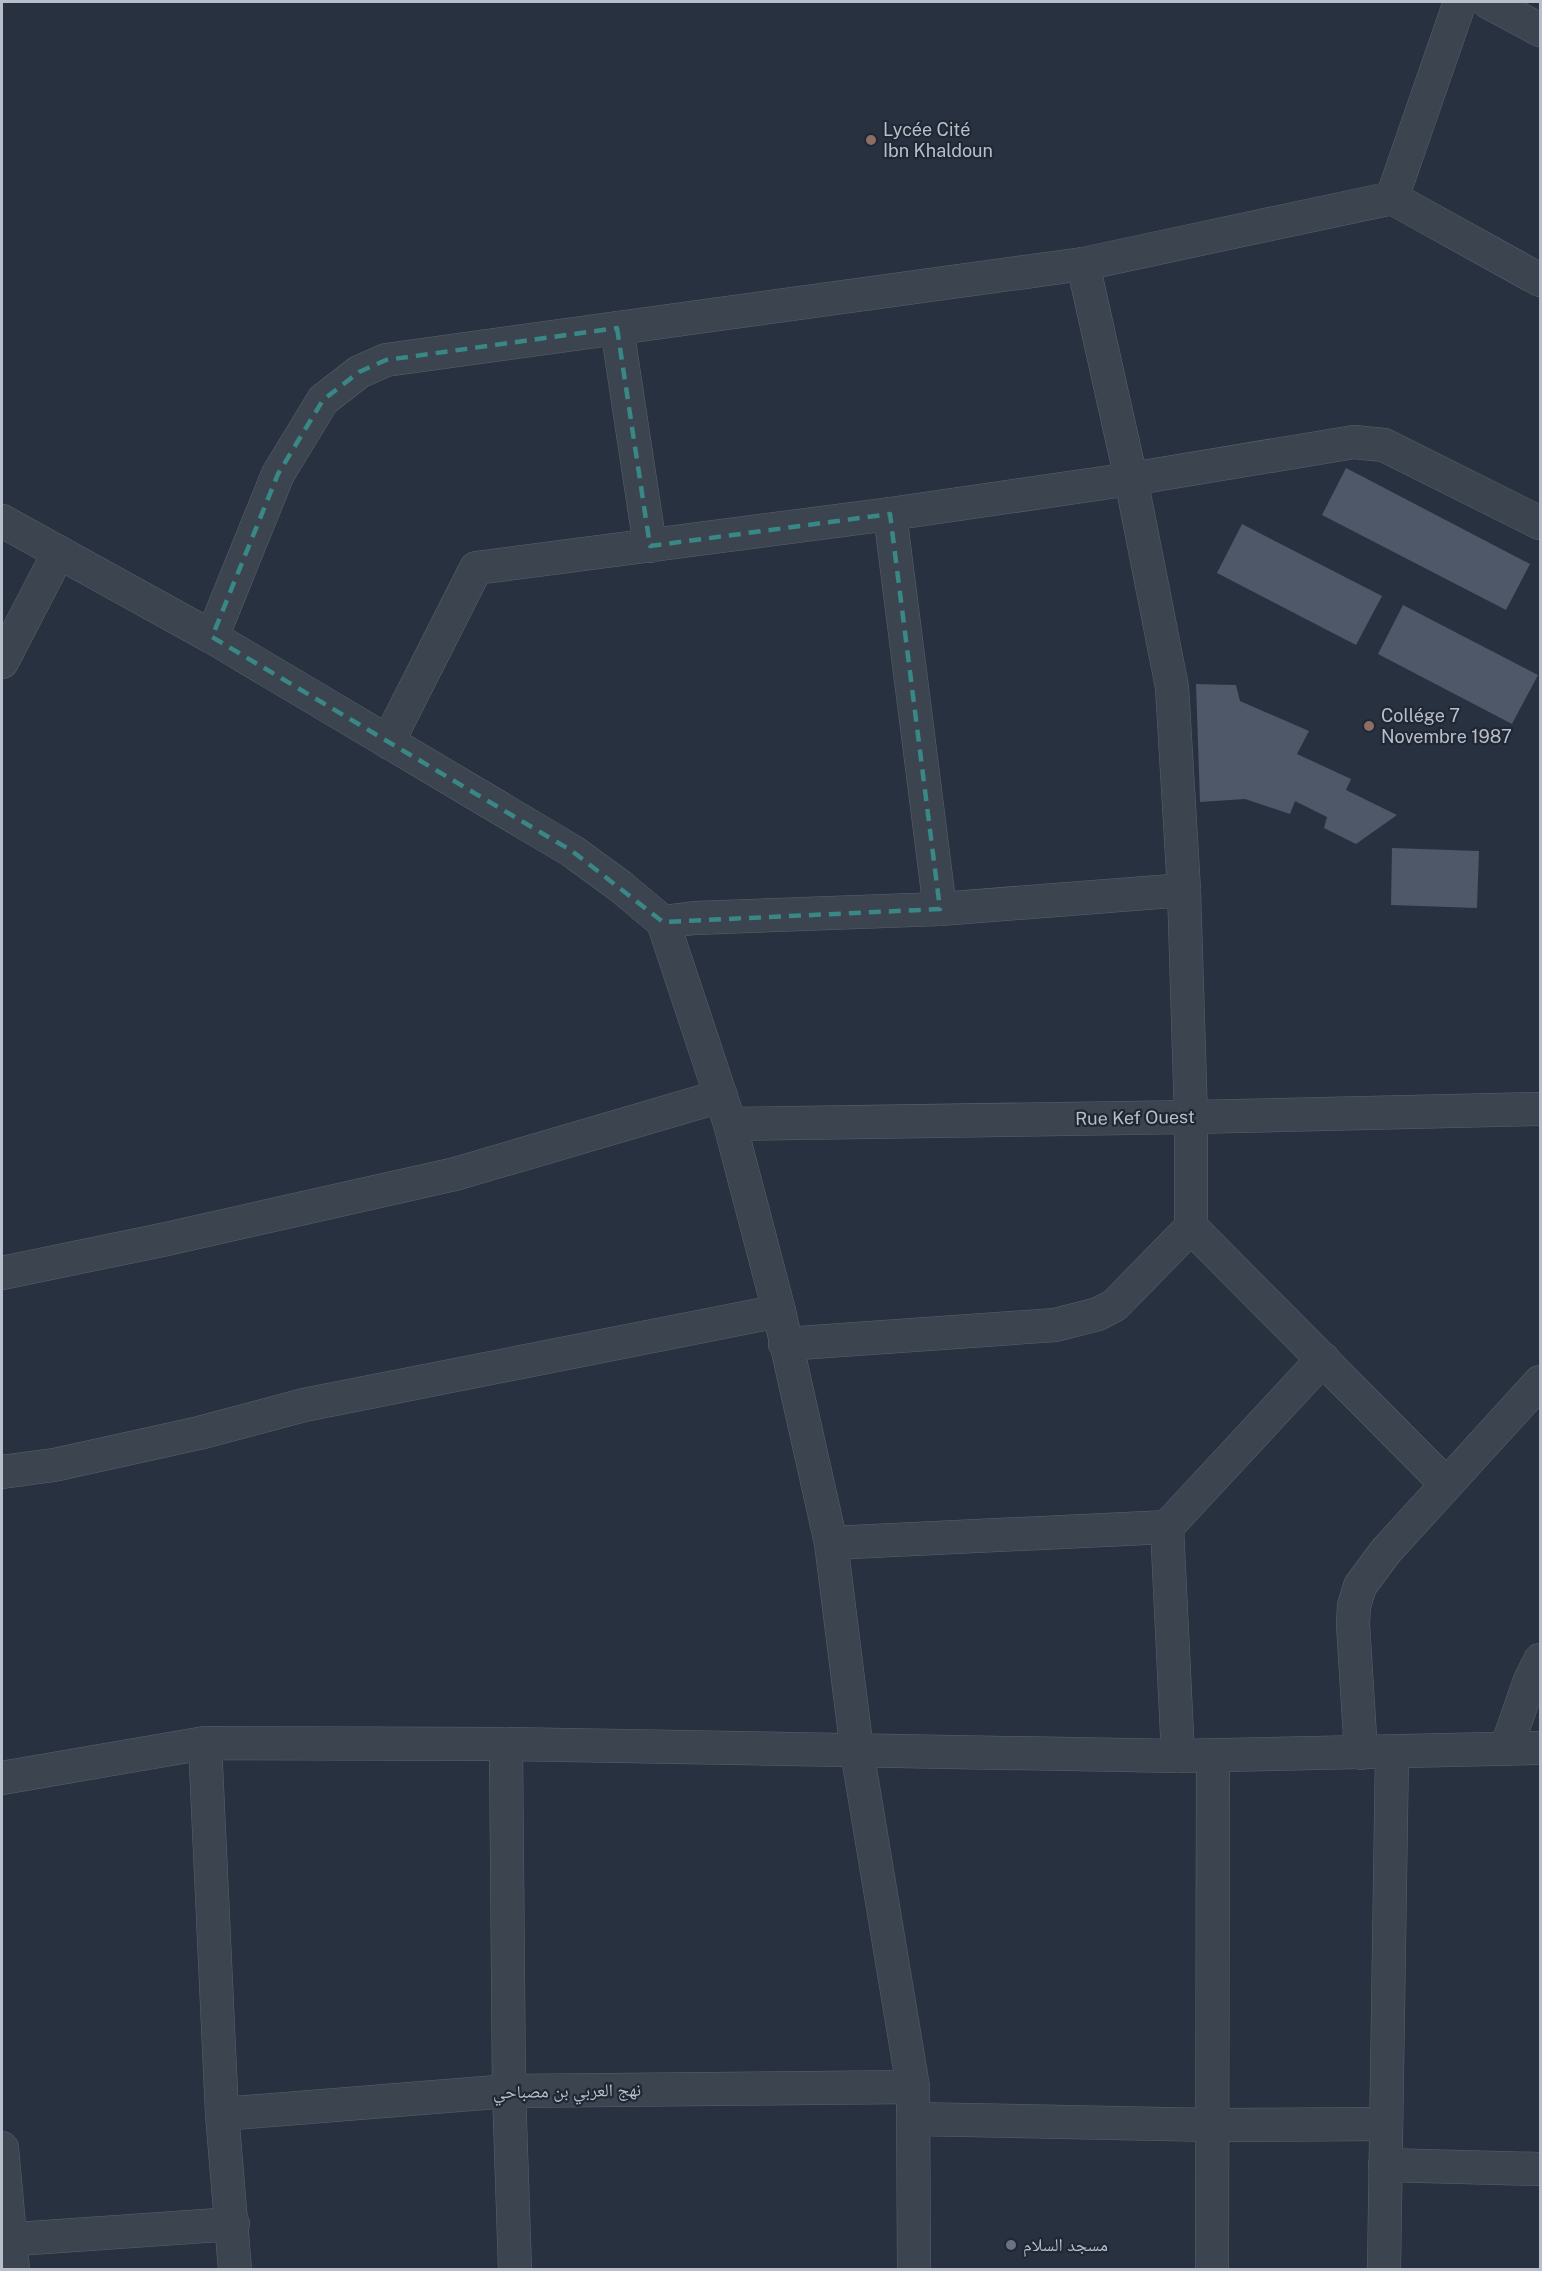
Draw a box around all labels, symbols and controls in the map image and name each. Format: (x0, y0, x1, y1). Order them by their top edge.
place label: Lycée Cité Ibn Khaldoun (883, 119, 993, 161)
marker: Lycée Cité Ibn Khaldoun (864, 133, 878, 147)
place label: Collége 7 Novembre 1987 (1381, 705, 1512, 747)
marker: Collége 7 Novembre 1987 (1362, 719, 1376, 733)
street label: Rue Kef Ouest (1075, 1106, 1195, 1129)
street label: نهج العربي بن مصباحي (493, 2079, 641, 2107)
place label: مسجد السلام (1023, 2234, 1108, 2257)
marker: مسجد السلام (1004, 2238, 1018, 2252)

